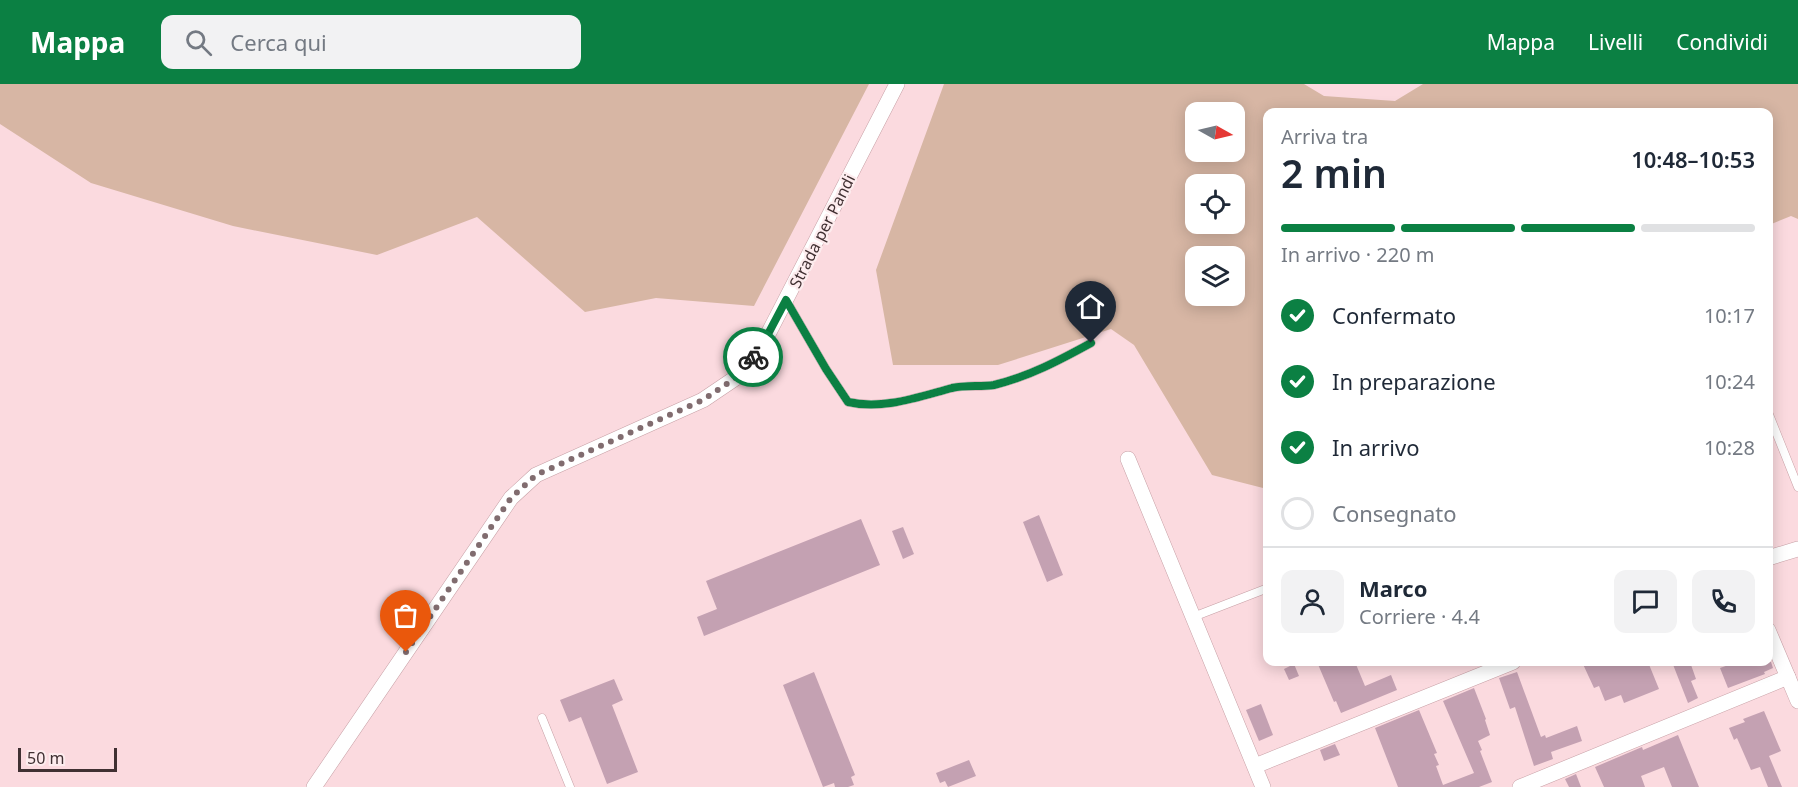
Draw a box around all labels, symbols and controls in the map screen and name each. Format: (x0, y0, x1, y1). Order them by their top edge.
search box (161, 15, 581, 69)
text: Mappa (30, 23, 125, 61)
icon: search (182, 26, 215, 59)
text: Cerca qui (230, 27, 327, 57)
text: Mappa (1487, 28, 1555, 56)
text: Livelli (1588, 28, 1643, 56)
text: Condividi (1676, 28, 1768, 56)
north arrow (1185, 102, 1245, 162)
map controls (1185, 102, 1245, 306)
text: Arriva tra (1281, 123, 1368, 150)
text: 10:48–10:53 (1631, 144, 1755, 174)
text: 2 min (1281, 146, 1387, 199)
street label: Strada per Pandi (784, 170, 860, 292)
button: locate (1185, 174, 1245, 234)
text: In arrivo · 220 m (1281, 241, 1434, 268)
button: layers (1185, 246, 1245, 306)
pin (1065, 281, 1116, 343)
icon: home (1074, 290, 1107, 323)
icon: check (1281, 299, 1314, 332)
text: Confermato (1332, 300, 1456, 330)
text: 10:17 (1704, 302, 1755, 329)
courier (723, 327, 783, 387)
icon: bike (737, 341, 770, 374)
icon: check (1281, 365, 1314, 398)
text: In preparazione (1332, 366, 1496, 396)
text: 10:24 (1704, 368, 1755, 395)
icon: check (1281, 431, 1314, 464)
text: In arrivo (1332, 432, 1419, 462)
text: 10:28 (1704, 434, 1755, 461)
text: Consegnato (1332, 498, 1456, 528)
button: person (1281, 570, 1344, 633)
button: chat (1614, 570, 1677, 633)
button: phone (1692, 570, 1755, 633)
text: Marco (1359, 573, 1427, 603)
pin (380, 590, 431, 652)
icon: bag (389, 599, 422, 632)
text: Corriere · 4.4 (1359, 603, 1480, 630)
scale bar (18, 745, 117, 772)
text: 50 m (27, 747, 64, 769)

